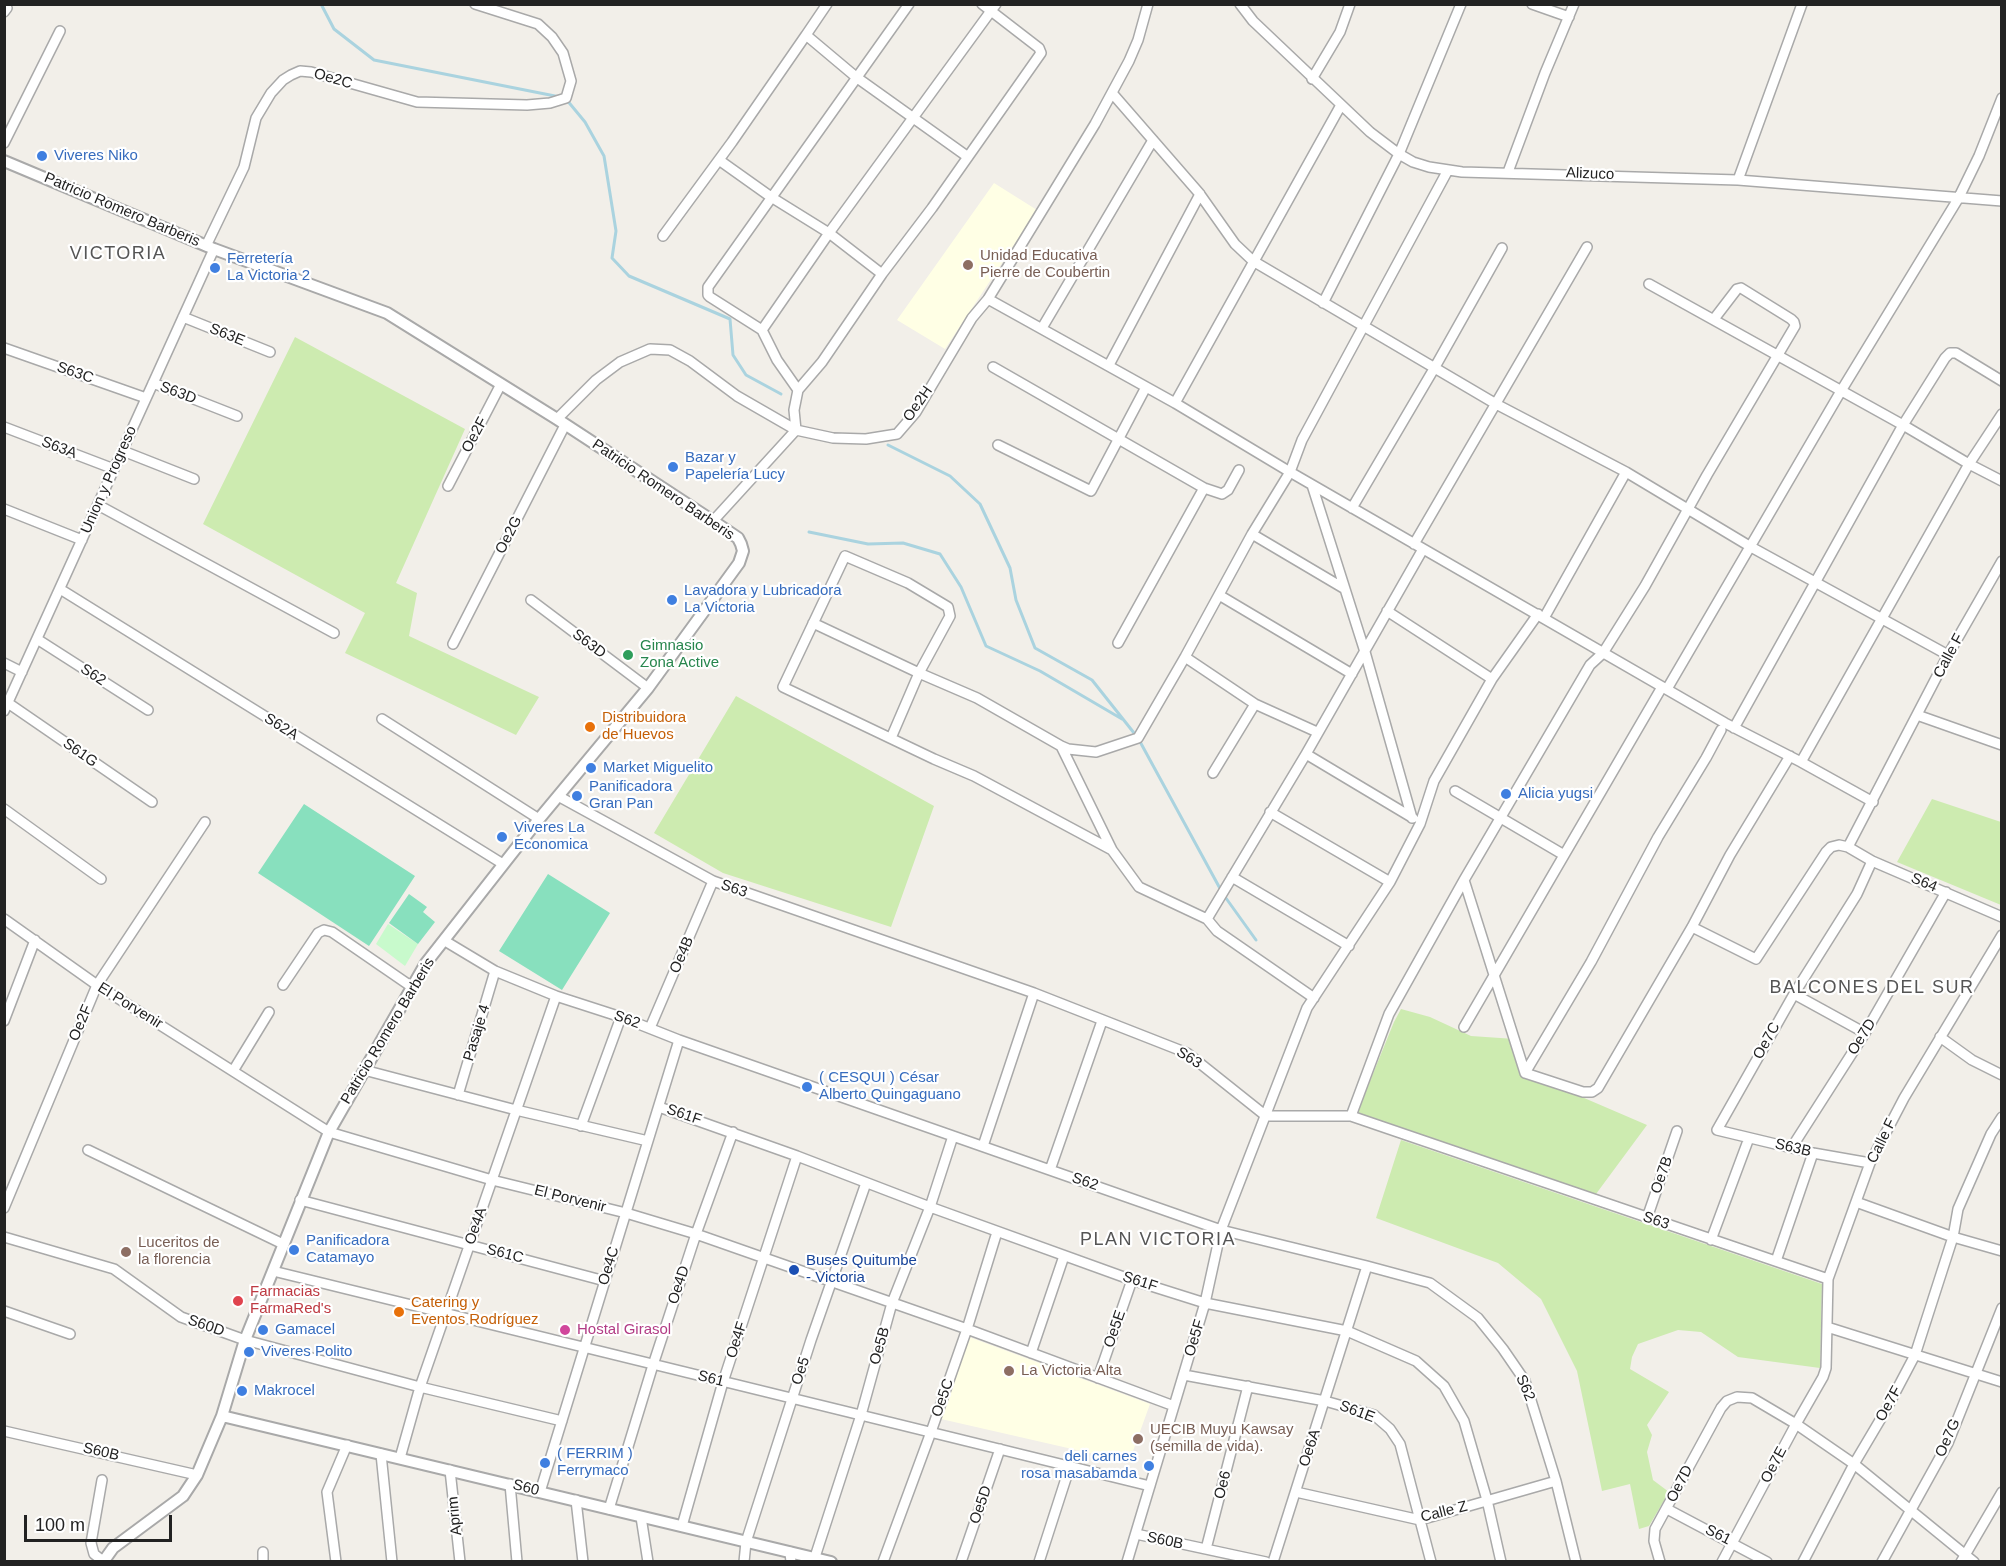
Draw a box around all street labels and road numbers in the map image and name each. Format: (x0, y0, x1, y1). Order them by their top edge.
street label: Oe2C (312, 65, 354, 93)
street label: Alizuco (1566, 164, 1614, 184)
street label: Patricio Romero Barberis (41, 169, 203, 251)
street label: S63E (207, 320, 247, 350)
street label: S63C (54, 358, 96, 388)
street label: S63D (157, 378, 199, 408)
street label: Oe2H (899, 383, 937, 425)
street label: Oe2F (458, 414, 492, 456)
street label: Union y Progreso (77, 423, 141, 537)
street label: S63A (39, 433, 79, 463)
street label: Patricio Romero Barberis (589, 436, 737, 544)
street label: Oe2G (492, 513, 526, 557)
street label: S63D (569, 626, 609, 662)
street label: Calle F (1930, 631, 1968, 681)
street label: S62 (77, 660, 109, 690)
street label: S62A (261, 710, 301, 744)
street label: S61G (59, 735, 101, 771)
street label: S64 (1908, 870, 1940, 896)
street label: S63 (718, 876, 750, 902)
street label: Oe4B (666, 934, 698, 976)
street label: Patricio Romero Barberis (337, 955, 439, 1107)
street label: El Porvenir (94, 979, 166, 1033)
street label: Oe2F (65, 1002, 97, 1044)
street label: Pasaje 4 (460, 1002, 494, 1064)
street label: S62 (611, 1007, 643, 1033)
street label: Oe7D (1844, 1016, 1880, 1058)
street label: Oe7C (1750, 1020, 1784, 1062)
street label: S63 (1173, 1043, 1205, 1073)
street label: S61F (664, 1101, 704, 1129)
street label: Calle F (1863, 1116, 1901, 1166)
street label: S63B (1773, 1135, 1813, 1161)
street label: Oe7B (1647, 1154, 1677, 1196)
street label: S62 (1069, 1169, 1101, 1195)
street label: El Porvenir (532, 1181, 608, 1217)
street label: Oe4A (461, 1205, 491, 1247)
street label: S63 (1640, 1208, 1672, 1234)
street label: S61C (485, 1240, 525, 1268)
street label: Oe4C (595, 1245, 623, 1287)
street label: Oe4D (664, 1264, 694, 1306)
street label: S61F (1120, 1268, 1160, 1296)
street label: Oe5E (1100, 1308, 1130, 1350)
street label: S60D (185, 1311, 227, 1341)
street label: Oe5F (1181, 1317, 1209, 1359)
street label: Oe4F (723, 1319, 751, 1361)
street label: Oe5B (866, 1325, 894, 1367)
street label: Oe5 (788, 1355, 814, 1387)
street label: S61 (696, 1367, 726, 1391)
street label: S62 (1512, 1372, 1538, 1404)
street label: Oe5C (928, 1377, 958, 1419)
street label: Oe7F (1872, 1383, 1906, 1425)
street label: S61E (1337, 1397, 1377, 1427)
street label: Oe7G (1932, 1416, 1964, 1460)
street label: Oe6A (1296, 1427, 1324, 1469)
street label: S60B (81, 1439, 121, 1465)
street label: Oe7E (1757, 1444, 1791, 1486)
street label: Oe7D (1663, 1462, 1697, 1506)
street label: Oe6 (1211, 1469, 1235, 1501)
street label: S60 (511, 1476, 541, 1500)
street label: Oe5D (966, 1484, 996, 1526)
street label: Aprim (444, 1496, 466, 1536)
street label: Calle Z (1419, 1498, 1469, 1526)
street label: S61 (1702, 1521, 1734, 1549)
street label: S60B (1145, 1528, 1185, 1554)

